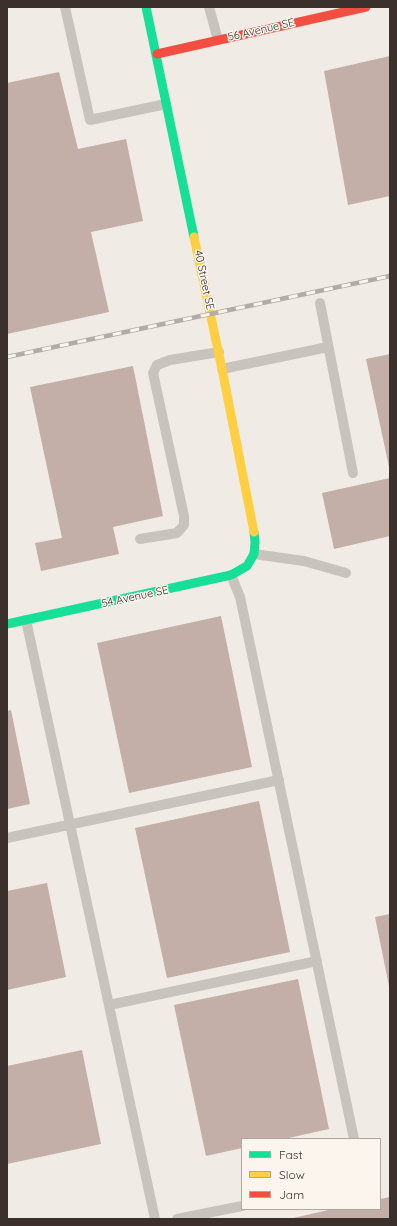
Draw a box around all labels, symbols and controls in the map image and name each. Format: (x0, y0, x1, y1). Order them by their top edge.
street label: 56 Avenue SE (226, 16, 296, 44)
street label: 40 Street SE (191, 249, 217, 311)
street label: 54 Avenue SE (100, 583, 170, 611)
legend (241, 1138, 381, 1210)
text: Fast (279, 1147, 303, 1162)
text: Slow (279, 1167, 305, 1182)
text: Jam (279, 1187, 304, 1202)

